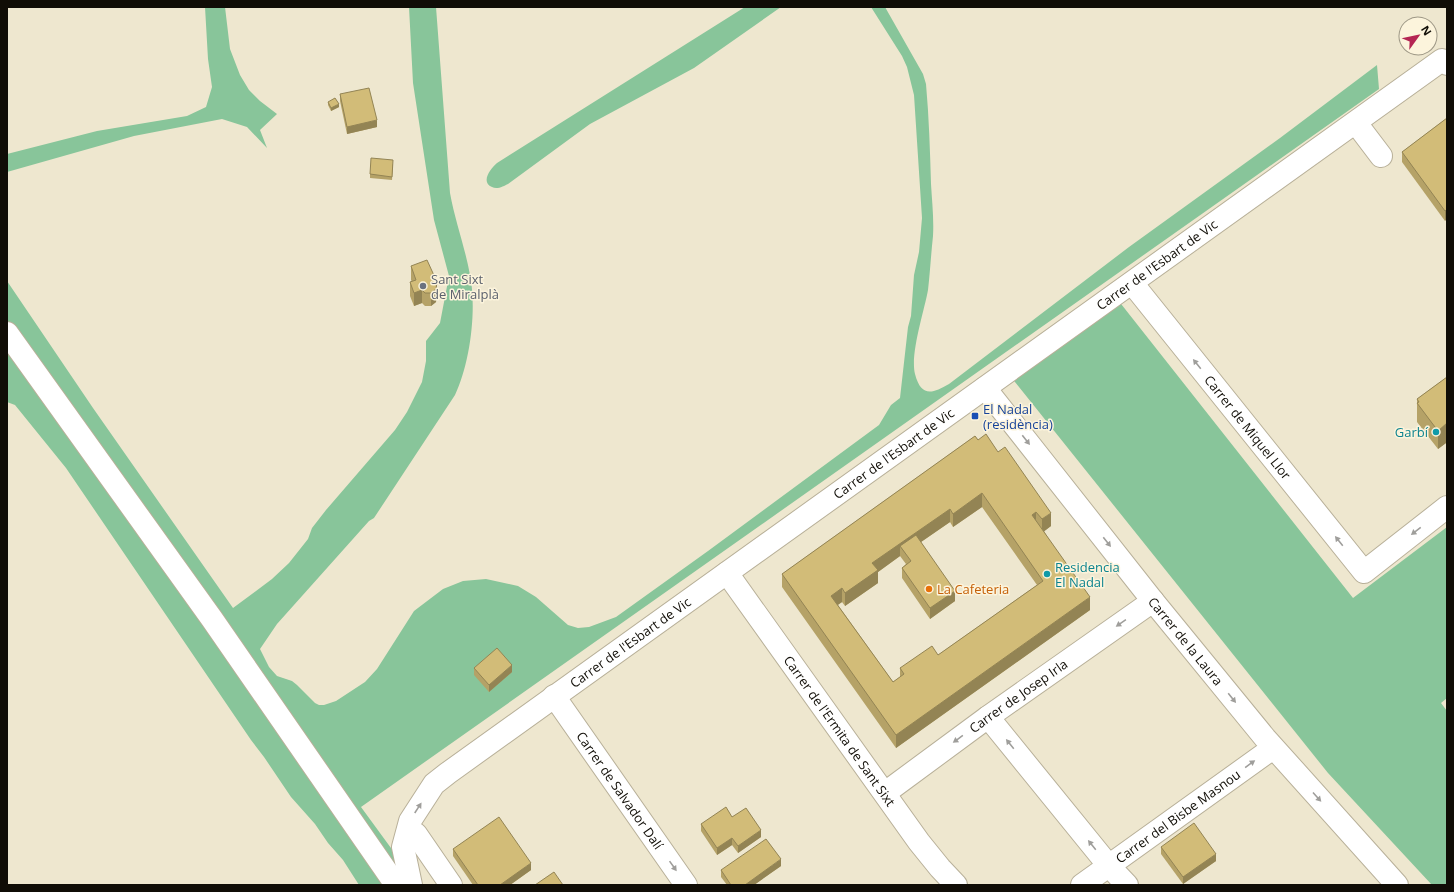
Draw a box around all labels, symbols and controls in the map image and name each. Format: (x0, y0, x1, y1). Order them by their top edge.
north arrow (1398, 16, 1438, 56)
text: N (1418, 22, 1436, 38)
street label: Carrer de l'Esbart de Vic (1093, 215, 1221, 314)
place label: Sant Sixt de Miralplà (431, 270, 499, 303)
marker: Sant Sixt de Miralplà (418, 281, 428, 291)
one-way arrow (1192, 358, 1201, 369)
street label: Carrer de Miquel Llor (1200, 371, 1296, 484)
place label: El Nadal (residència) (983, 400, 1053, 433)
street label: Carrer de l'Esbart de Vic (829, 404, 958, 503)
marker: El Nadal (residència) (970, 411, 980, 421)
place label: Garbí (1395, 423, 1429, 441)
marker: Garbí (1431, 427, 1441, 437)
one-way arrow (1022, 435, 1031, 446)
one-way arrow (1411, 526, 1422, 535)
one-way arrow (1335, 536, 1344, 547)
one-way arrow (1103, 537, 1111, 548)
place label: Residencia El Nadal (1055, 558, 1120, 591)
marker: Residencia El Nadal (1042, 569, 1052, 579)
place label: La Cafeteria (937, 580, 1009, 598)
marker: La Cafeteria (924, 584, 934, 594)
street label: Carrer de l'Esbart de Vic (566, 593, 694, 692)
street label: Carrer de la Laura (1144, 593, 1227, 689)
one-way arrow (1116, 619, 1127, 627)
street label: Carrer de l'Ermita de Sant Sixt (780, 652, 900, 810)
street label: Carrer de Josep Irla (966, 655, 1071, 737)
one-way arrow (1228, 693, 1237, 704)
street label: Carrer de Salvador Dalí (572, 728, 668, 853)
one-way arrow (953, 735, 964, 743)
one-way arrow (1006, 739, 1015, 749)
one-way arrow (1245, 760, 1256, 768)
street label: Carrer del Bisbe Masnou (1112, 765, 1244, 867)
one-way arrow (1312, 792, 1321, 801)
one-way arrow (414, 803, 422, 813)
one-way arrow (1088, 839, 1097, 850)
one-way arrow (669, 860, 677, 871)

